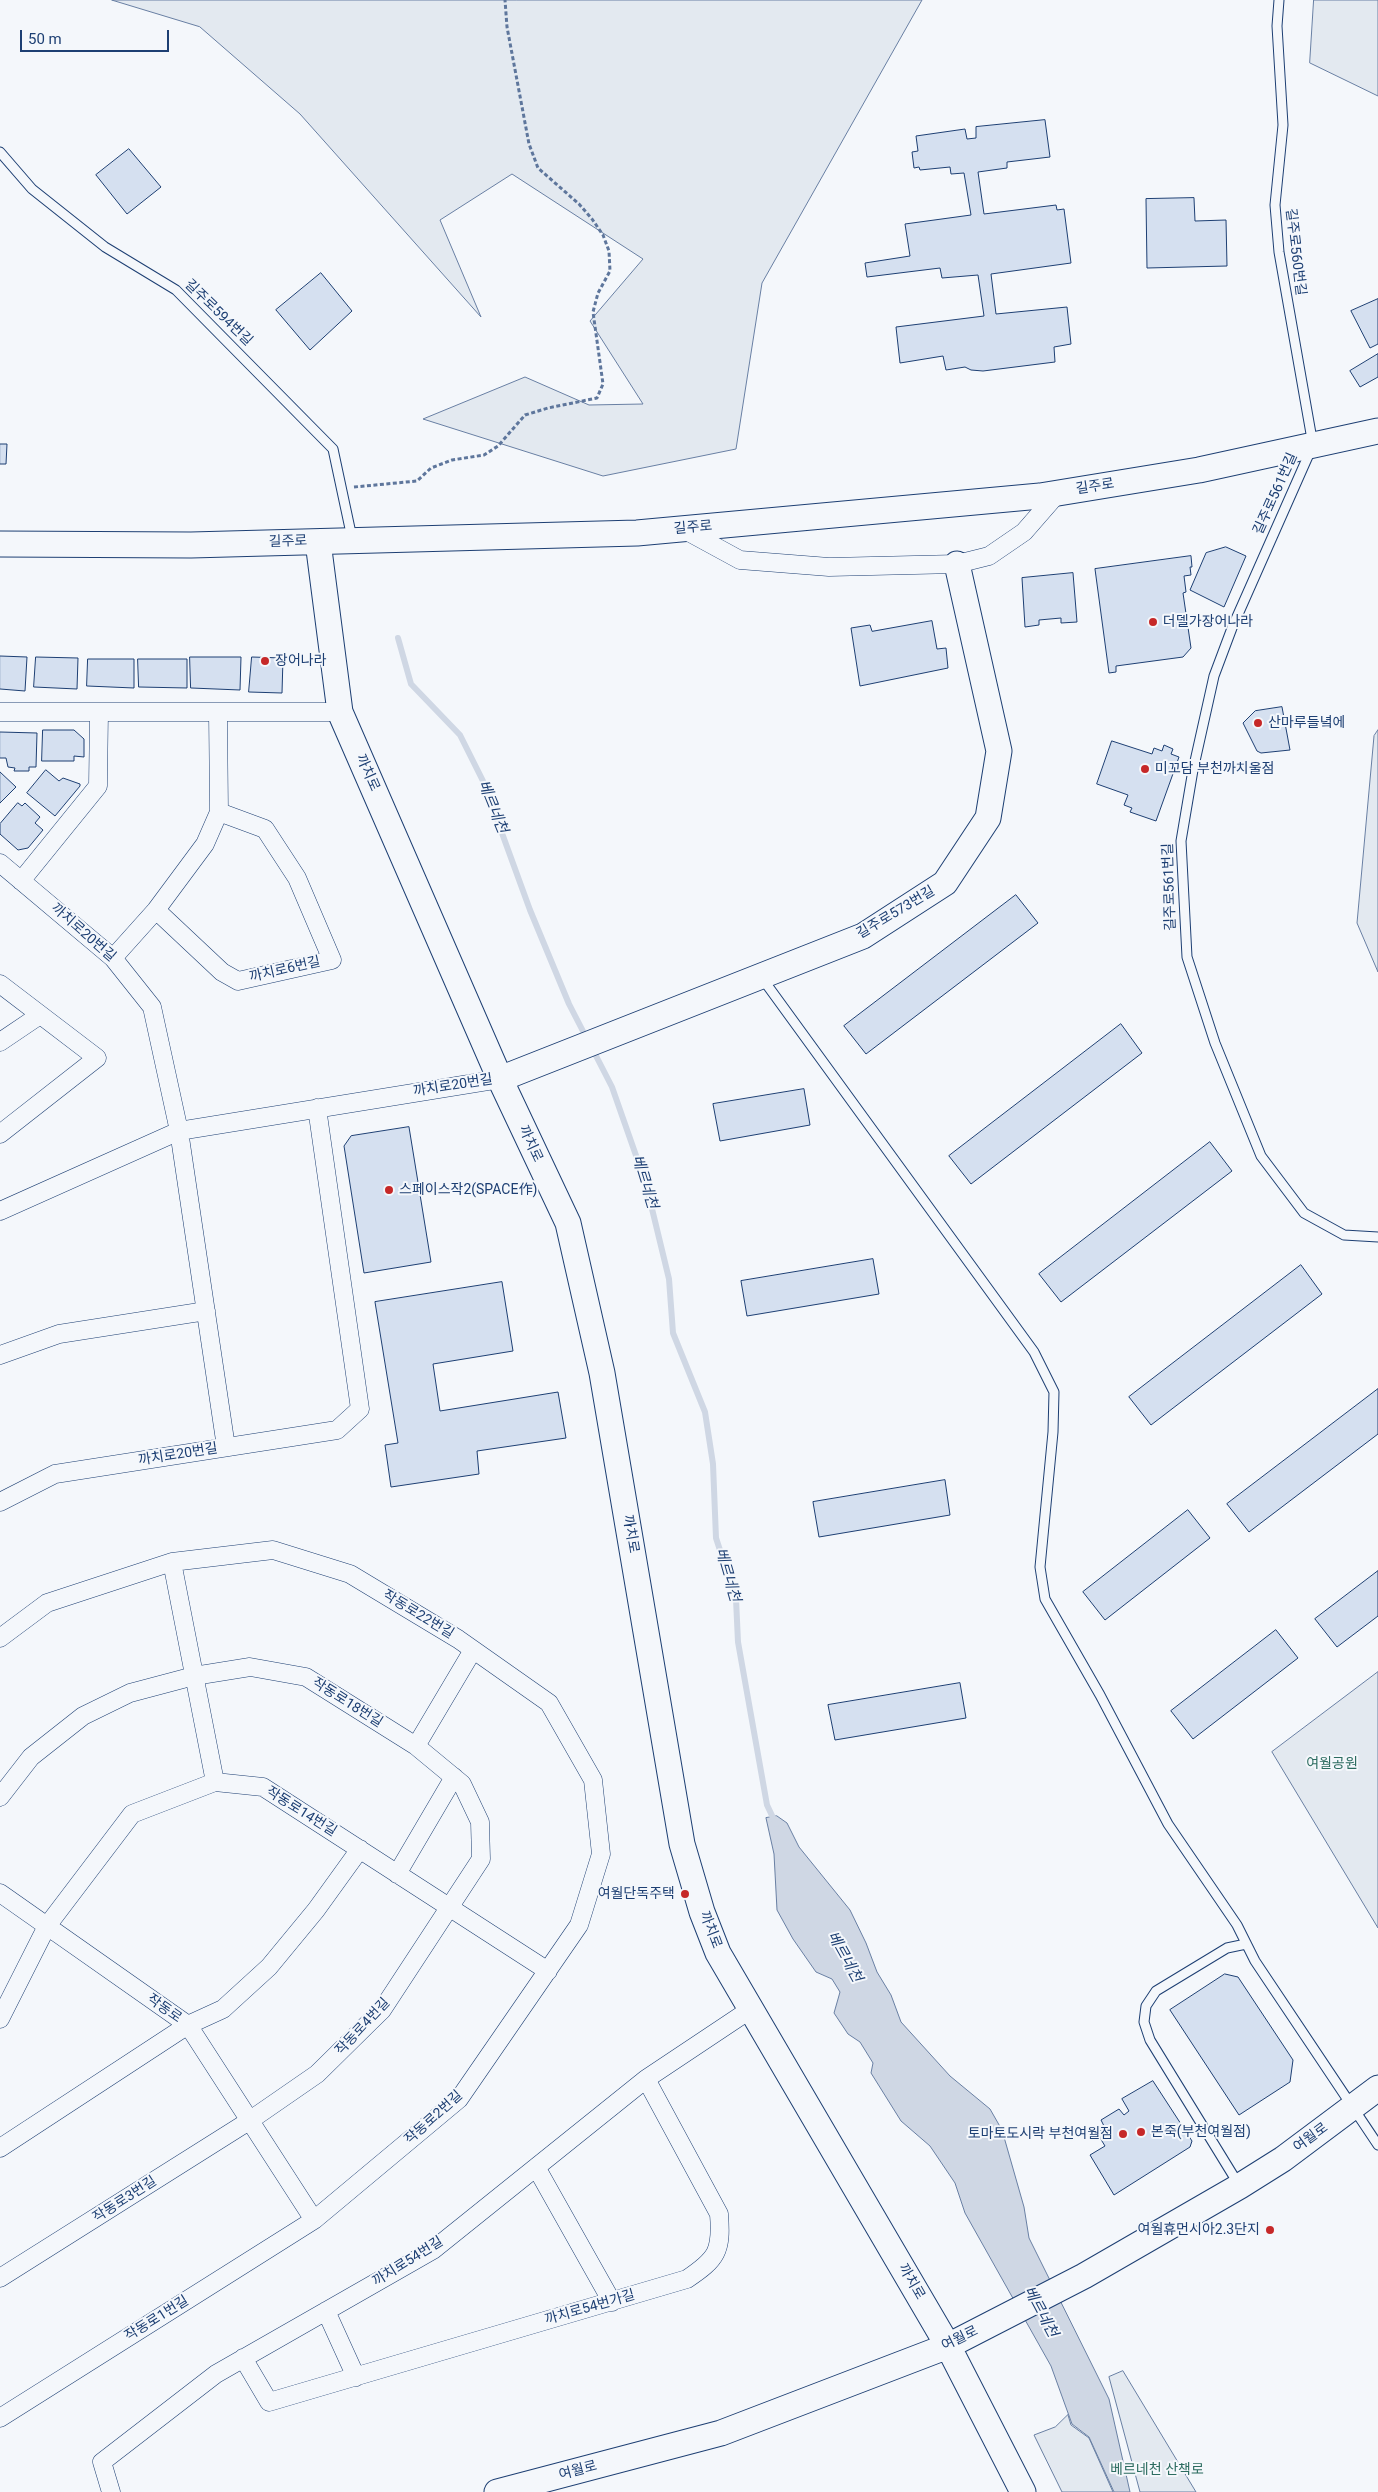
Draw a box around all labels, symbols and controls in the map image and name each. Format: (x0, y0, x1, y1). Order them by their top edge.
scale bar (22, 20, 171, 52)
text: 50 m (28, 30, 62, 48)
street label: 길주로560번길 (1281, 207, 1309, 297)
street label: 길주로594번길 (181, 276, 255, 350)
street label: 길주로561번길 (1250, 450, 1302, 538)
street label: 길주로 (1075, 476, 1115, 498)
street label: 길주로 (673, 518, 713, 538)
street label: 길주로 (268, 533, 308, 551)
place label: 더델가장어나라 (1163, 614, 1253, 630)
marker: 더델가장어나라 (1147, 616, 1159, 628)
place label: 장어나라 (275, 653, 327, 669)
marker: 장어나라 (259, 655, 271, 667)
place label: 산마루들녘에 (1268, 715, 1345, 731)
marker: 산마루들녘에 (1252, 717, 1264, 729)
street label: 까치로 (351, 752, 383, 794)
place label: 미꼬담 부천까치울점 (1155, 761, 1274, 777)
marker: 미꼬담 부천까치울점 (1139, 763, 1151, 775)
water label: 베르네천 (473, 778, 511, 836)
street label: 길주로561번길 (1160, 843, 1180, 931)
street label: 길주로573번길 (854, 883, 938, 943)
street label: 까치로20번길 (47, 900, 119, 966)
street label: 까치로6번길 (248, 954, 322, 986)
street label: 까치로20번길 (412, 1071, 494, 1101)
street label: 까치로 (514, 1123, 546, 1165)
water label: 베르네천 (627, 1153, 661, 1211)
place label: 스페이스작2(SPACE作) (399, 1182, 537, 1198)
marker: 스페이스작2(SPACE作) (383, 1184, 395, 1196)
street label: 까치로20번길 (137, 1440, 219, 1470)
street label: 까치로 (618, 1514, 642, 1554)
water label: 베르네천 (711, 1546, 743, 1604)
street label: 작동로22번길 (379, 1587, 457, 1643)
street label: 작동로18번길 (309, 1675, 385, 1731)
park label: 여월공원 (1306, 1756, 1358, 1772)
street label: 작동로14번길 (263, 1784, 339, 1840)
place label: 여월단독주택 (598, 1886, 675, 1902)
marker: 여월단독주택 (679, 1888, 691, 1900)
street label: 까치로 (695, 1909, 725, 1951)
water label: 베르네천 (823, 1928, 865, 1986)
street label: 작동로 (143, 1991, 185, 2027)
street label: 작동로4번길 (332, 1995, 394, 2059)
street label: 작동로2번길 (402, 2088, 466, 2148)
street label: 여월로 (1290, 2120, 1332, 2156)
place label: 본죽(부천여월점) (1151, 2124, 1251, 2140)
place label: 토마토도시락 부천여월점 (968, 2126, 1113, 2142)
marker: 본죽(부천여월점) (1135, 2126, 1147, 2138)
marker: 토마토도시락 부천여월점 (1117, 2128, 1129, 2140)
street label: 작동로3번길 (90, 2173, 160, 2227)
place label: 여월휴먼시아2.3단지 (1138, 2222, 1260, 2238)
marker: 여월휴먼시아2.3단지 (1264, 2224, 1276, 2236)
street label: 까치로54번길 (370, 2234, 446, 2290)
street label: 까치로 (894, 2261, 928, 2303)
water label: 베르네천 (1019, 2283, 1061, 2341)
street label: 까치로54번가길 (543, 2287, 637, 2329)
street label: 작동로1번길 (122, 2293, 192, 2345)
street label: 여월로 (939, 2323, 981, 2355)
street label: 여월로 (557, 2458, 599, 2484)
park label: 베르네천 산책로 (1110, 2462, 1204, 2478)

